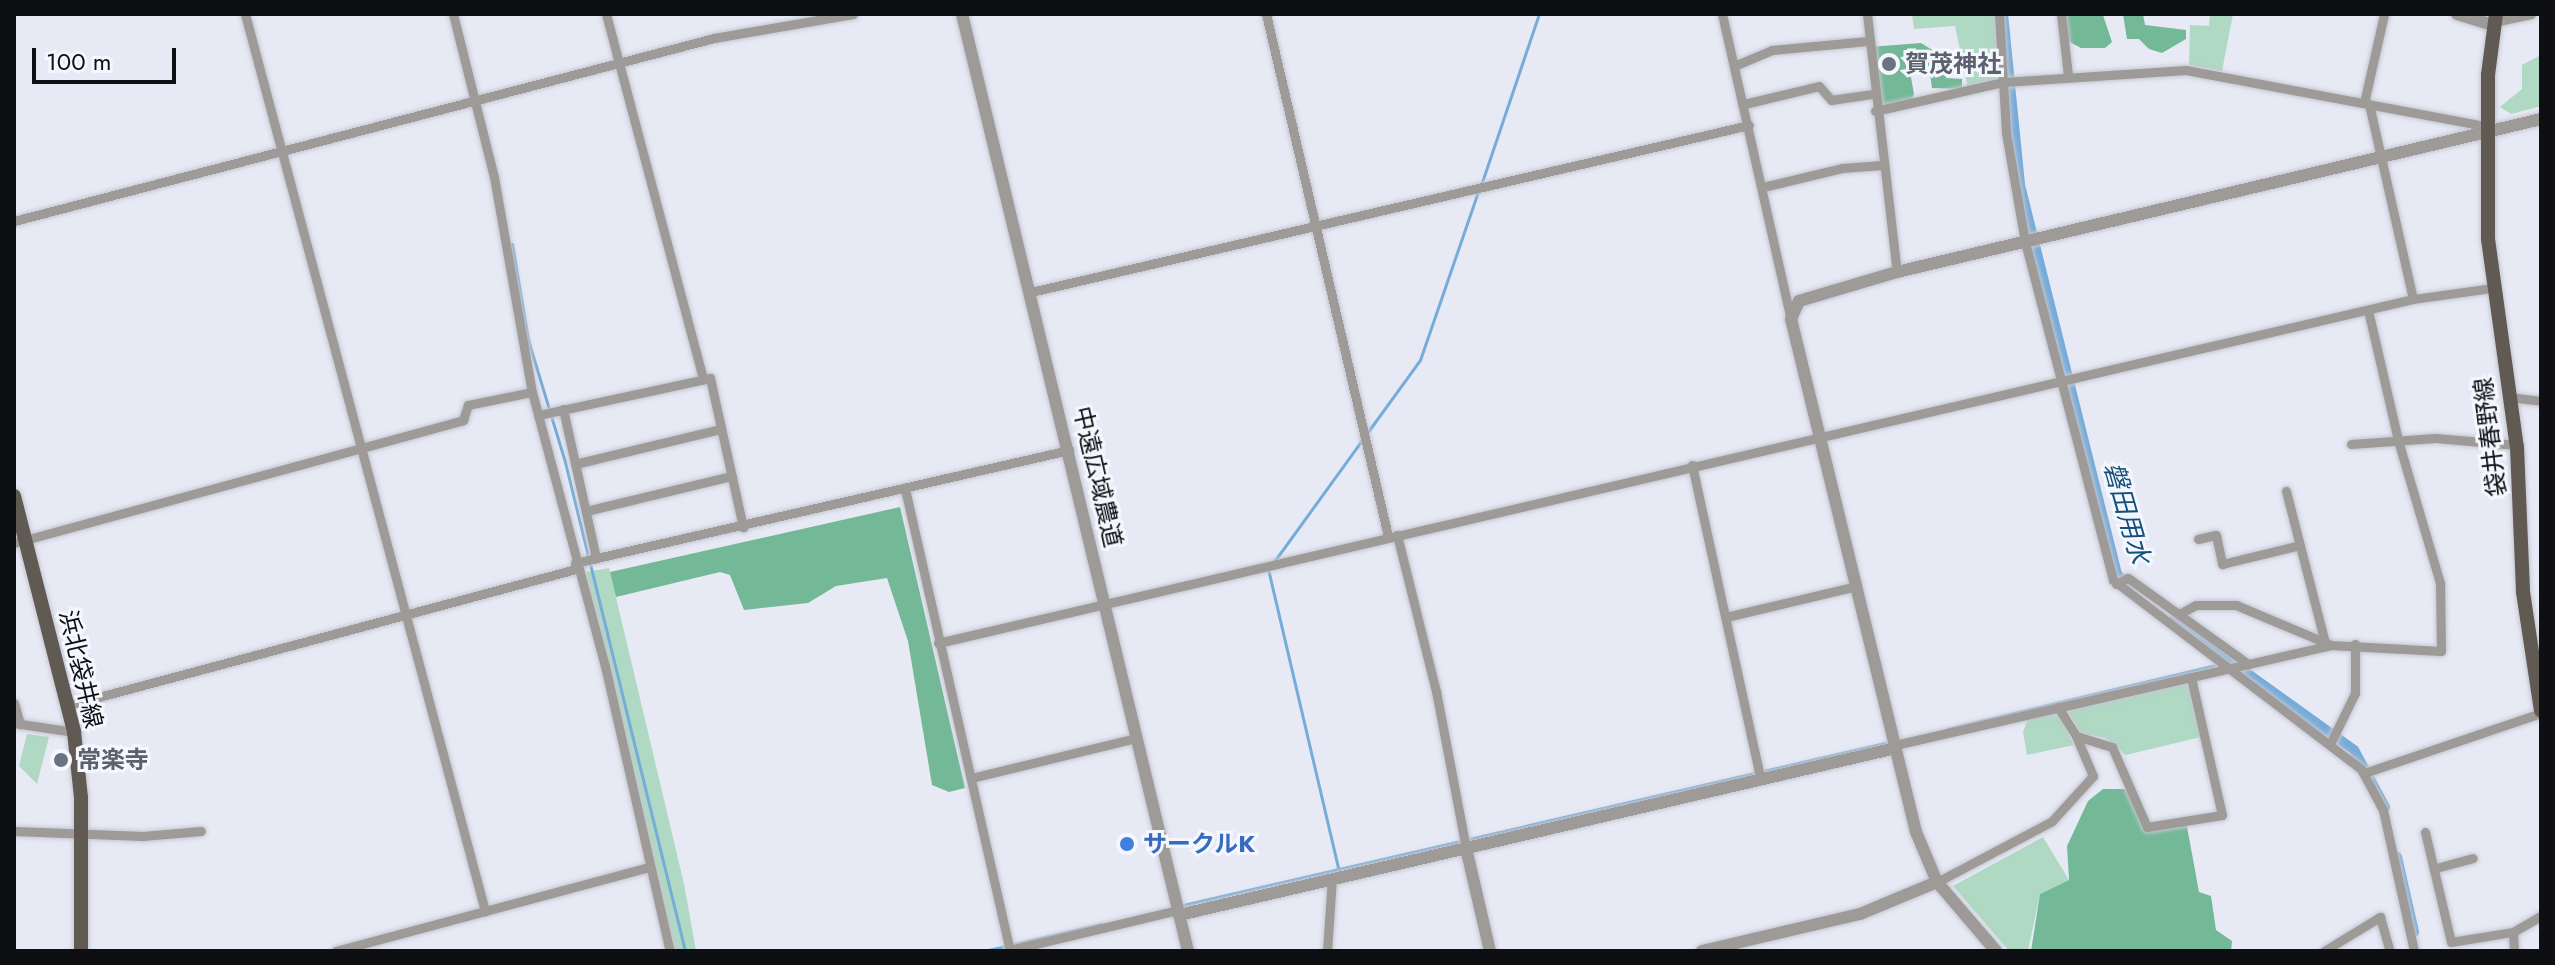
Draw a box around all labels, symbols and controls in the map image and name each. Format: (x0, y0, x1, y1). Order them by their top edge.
scale bar (36, 32, 180, 82)
text: 100 m (46, 44, 112, 79)
place label: 賀茂神社 (1905, 50, 2001, 78)
marker: 賀茂神社 (1880, 55, 1898, 73)
street label: 袋井春野線 (2468, 376, 2512, 498)
street label: 中遠広域農道 (1068, 404, 1128, 550)
water label: 磐田用水 (2097, 459, 2155, 567)
street label: 浜北袋井線 (53, 607, 109, 731)
place label: 常楽寺 (77, 746, 149, 774)
marker: 常楽寺 (52, 751, 70, 769)
place label: サークルK (1143, 830, 1256, 858)
marker: サークルK (1118, 835, 1136, 853)

